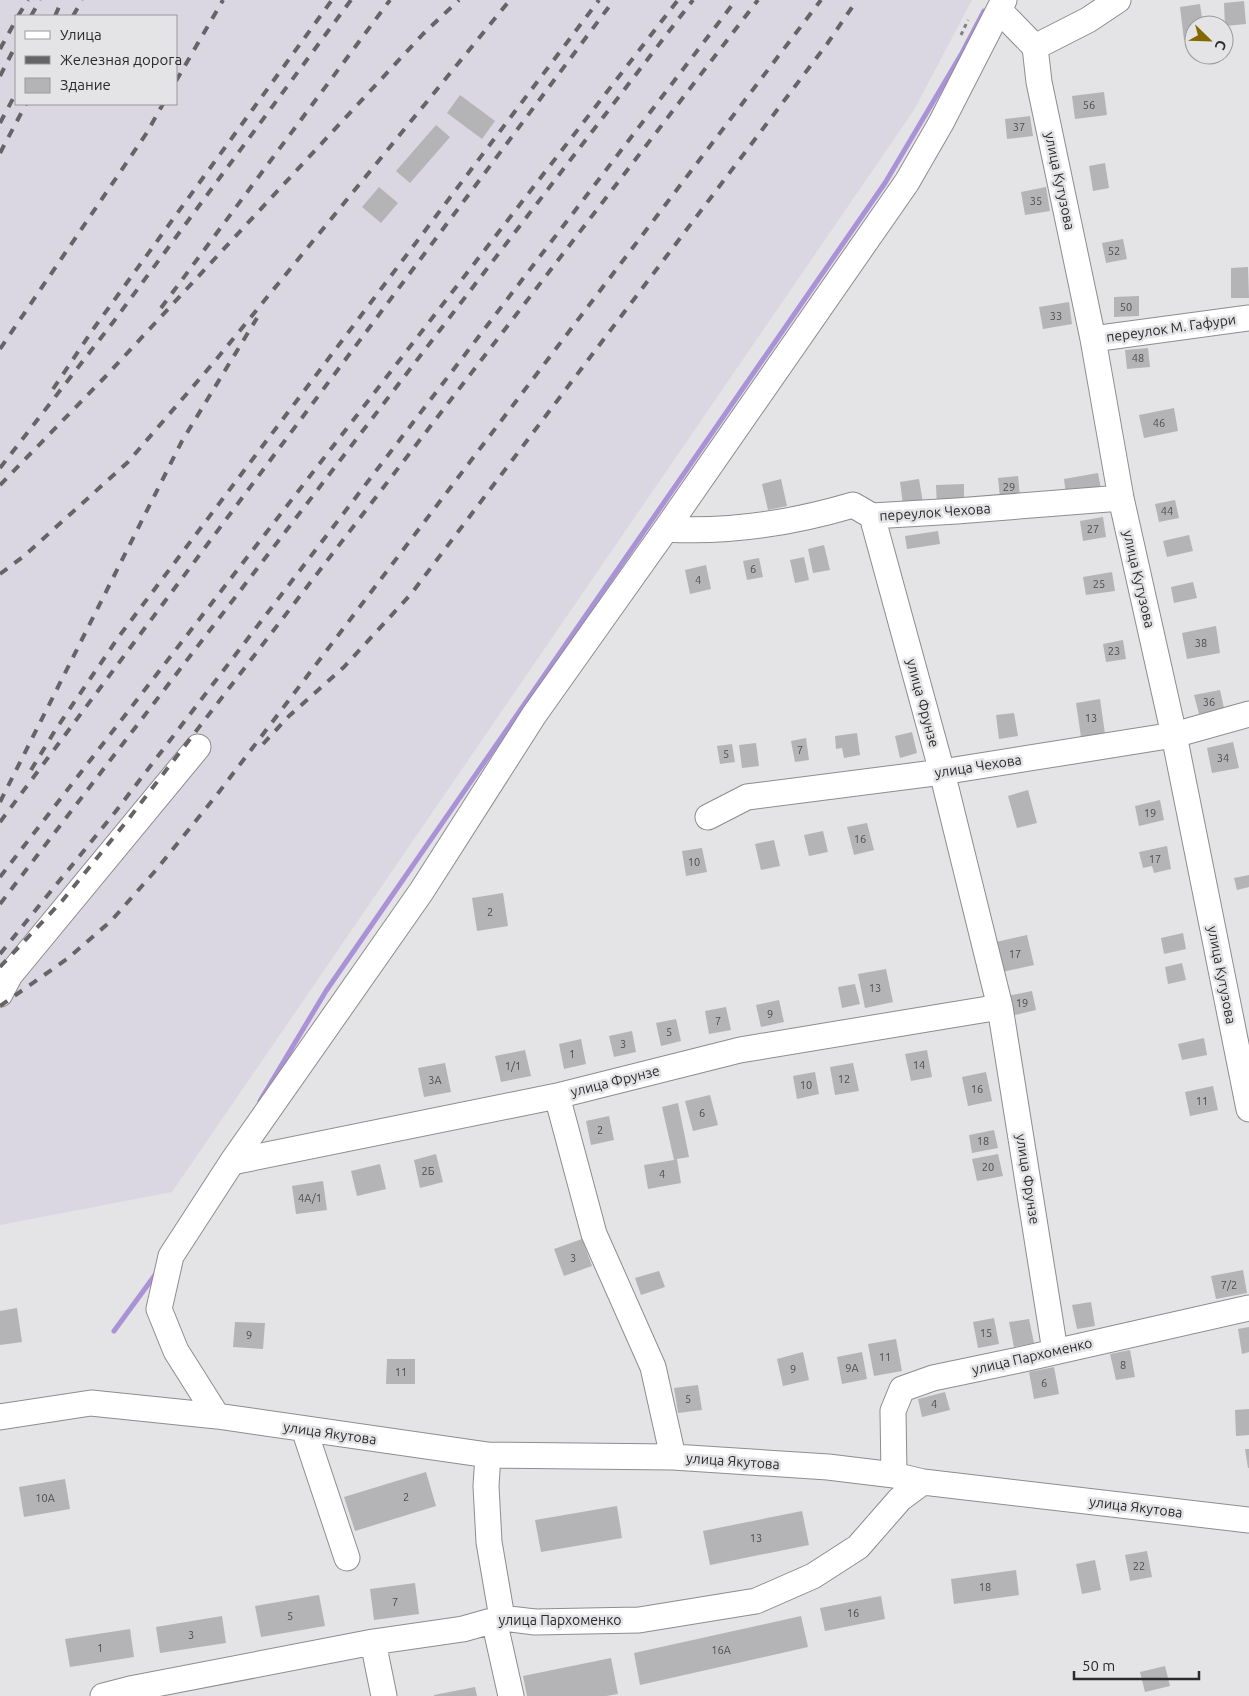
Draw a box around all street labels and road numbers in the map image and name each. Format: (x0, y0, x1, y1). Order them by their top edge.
street label: улица Кутузова (1042, 131, 1078, 231)
street label: переулок М. Гафури (1105, 311, 1237, 345)
street label: переулок Чехова (879, 500, 991, 524)
street label: улица Кутузова (1120, 529, 1158, 629)
street label: улица Фрунзе (903, 657, 943, 749)
street label: улица Чехова (933, 751, 1023, 781)
street label: улица Кутузова (1205, 925, 1239, 1025)
street label: улица Фрунзе (569, 1062, 661, 1100)
street label: улица Фрунзе (1013, 1133, 1043, 1225)
street label: улица Пархоменко (970, 1334, 1094, 1378)
street label: улица Якутова (282, 1419, 378, 1447)
street label: улица Якутова (686, 1450, 780, 1472)
street label: улица Якутова (1088, 1493, 1184, 1521)
street label: улица Пархоменко (499, 1612, 621, 1628)

